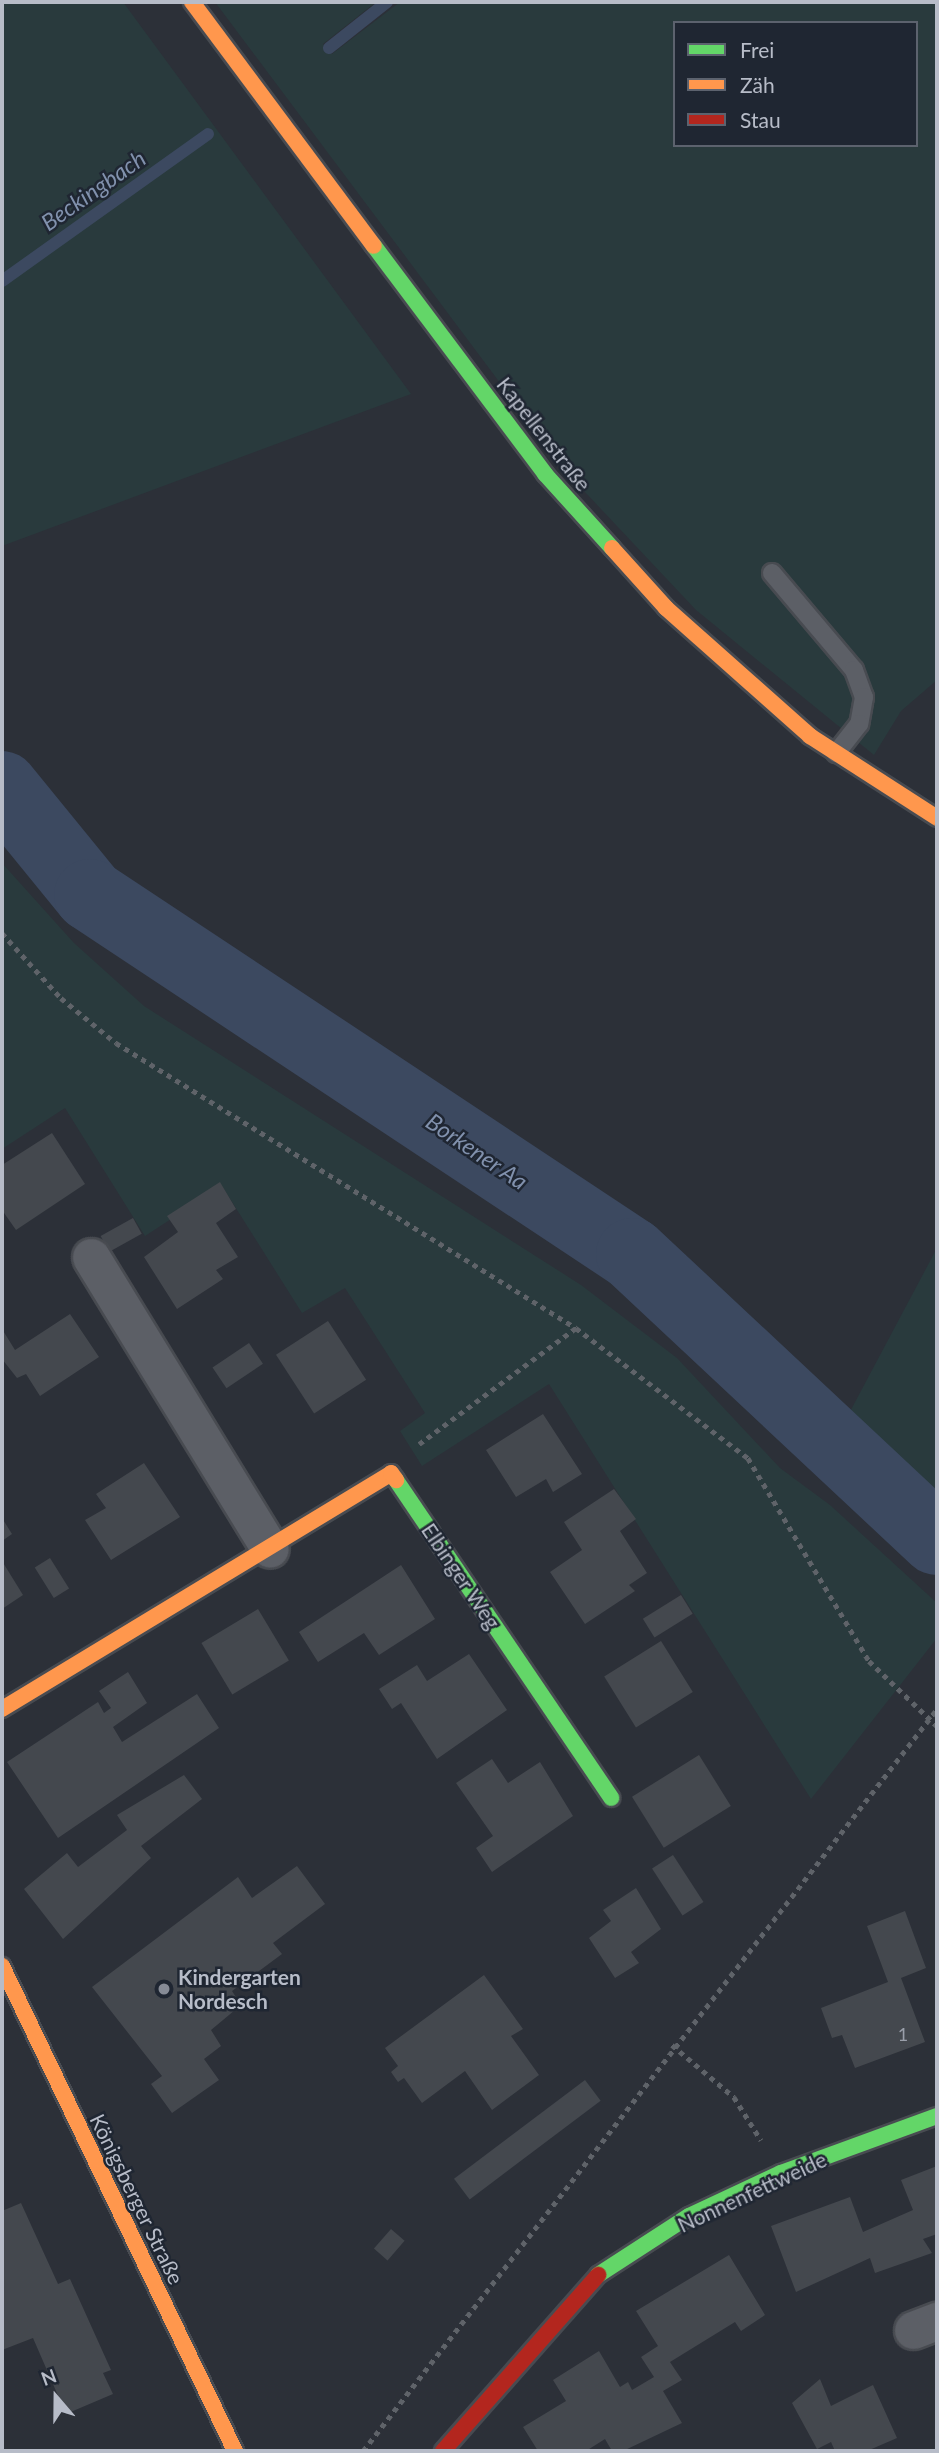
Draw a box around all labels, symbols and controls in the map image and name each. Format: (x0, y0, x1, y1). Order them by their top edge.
legend (673, 21, 918, 147)
text: Frei (740, 37, 774, 62)
text: Zäh (740, 72, 775, 97)
text: Stau (740, 107, 781, 132)
water label: Beckingbach (35, 144, 151, 236)
street label: Kapellenstraße (492, 372, 596, 496)
water label: Borkener Aa (421, 1107, 533, 1195)
street label: Elbinger Weg (416, 1518, 506, 1634)
place label: Kindergarten Nordesch (178, 1964, 301, 2014)
marker: Kindergarten Nordesch (156, 1981, 172, 1997)
house number: 1 (898, 2023, 908, 2045)
street label: Königsberger Straße (85, 2110, 189, 2288)
street label: Nonnenfettweide (674, 2146, 830, 2238)
north arrow (21, 2362, 91, 2432)
text: N (38, 2363, 59, 2390)

